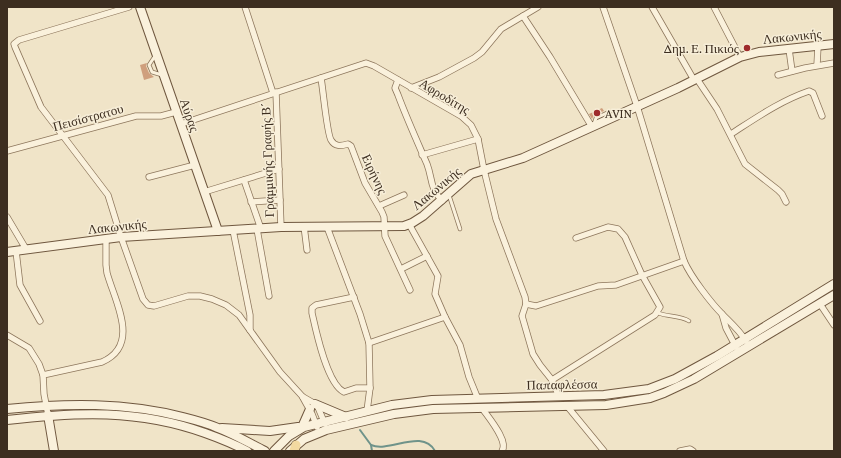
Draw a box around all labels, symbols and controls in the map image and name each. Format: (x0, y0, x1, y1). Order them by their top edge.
street label: Λακωνικής (762, 26, 823, 47)
place label: Δημ. Ε. Πικιός (664, 41, 740, 56)
marker: Δημ. Ε. Πικιός (742, 43, 752, 53)
street label: Αφροδίτης (417, 75, 474, 118)
street label: Αύρας (177, 97, 202, 135)
street label: Πεισίστρατου (51, 101, 125, 134)
street label: Γραμμικής Γραφής Β΄ (258, 102, 277, 218)
place label: AVIN (605, 106, 632, 121)
marker: AVIN (592, 108, 602, 118)
street label: Ειρήνης (359, 152, 391, 197)
street label: Λακωνικής (409, 163, 464, 213)
street label: Λακωνικής (87, 216, 148, 237)
street label: Παπαφλέσσα (526, 376, 598, 393)

